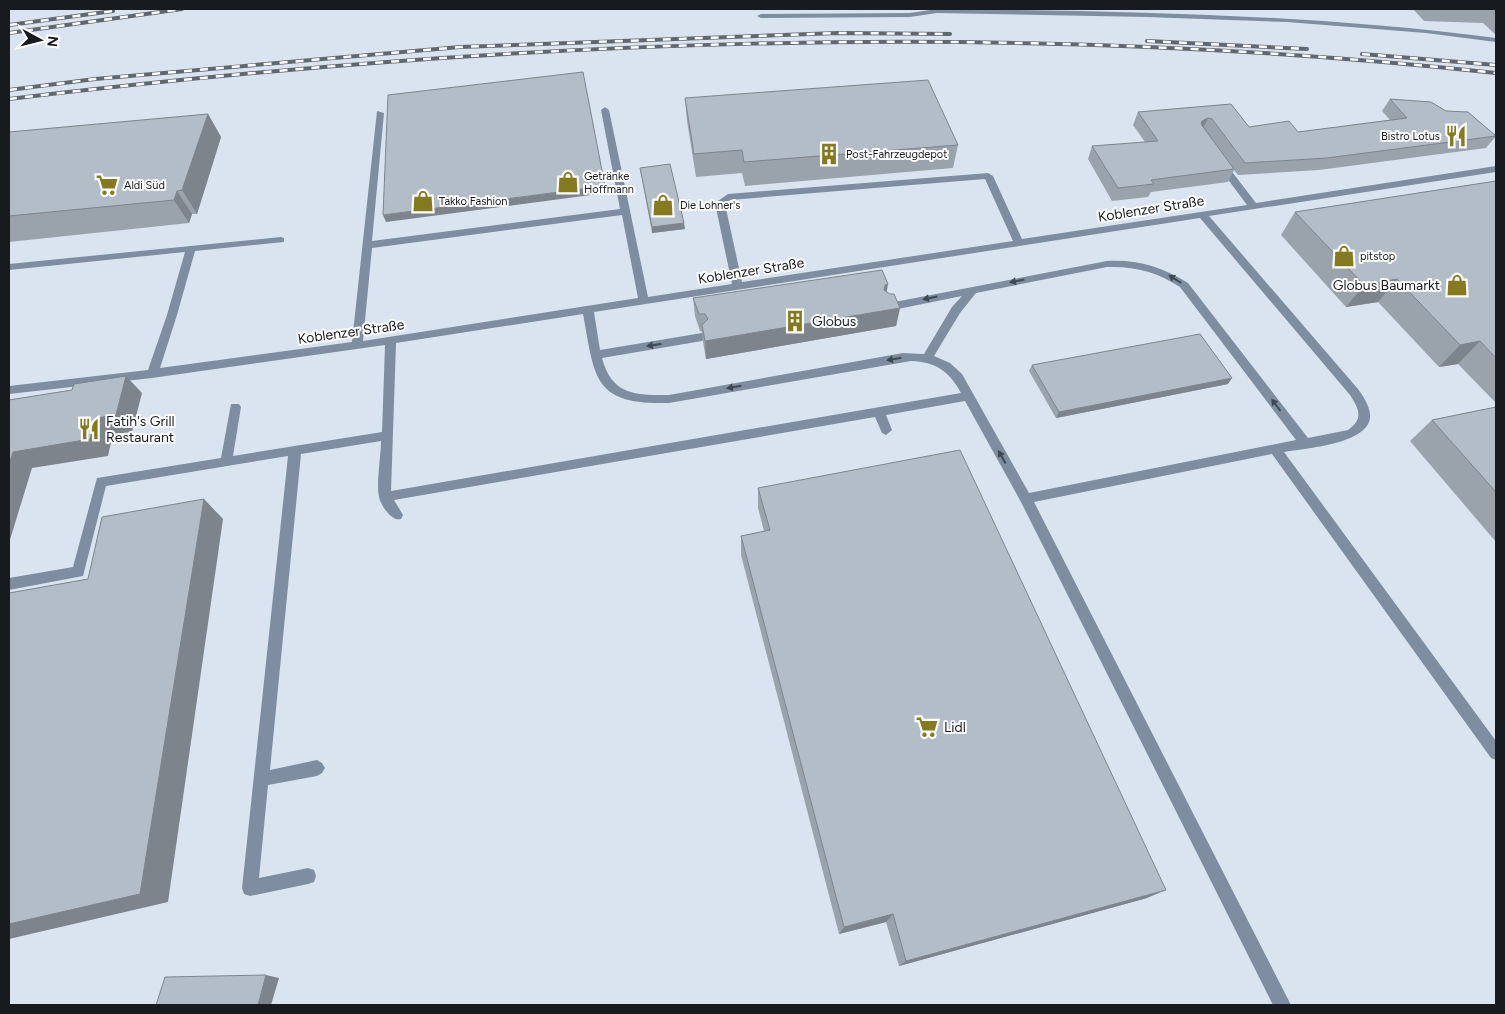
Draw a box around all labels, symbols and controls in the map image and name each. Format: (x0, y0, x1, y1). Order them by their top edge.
north arrow (15, 15, 65, 65)
text: N (43, 35, 62, 48)
restaurant icon: Bistro Lotus (1443, 123, 1469, 149)
place label: Bistro Lotus (1381, 130, 1440, 143)
building icon: Post-Fahrzeugdepot (816, 141, 842, 167)
place label: Post-Fahrzeugdepot (846, 148, 947, 161)
shop icon: Getränke Hoffmann (555, 169, 581, 195)
place label: Getränke Hoffmann (584, 170, 634, 196)
supermarket icon: Aldi Süd (94, 172, 120, 198)
place label: Aldi Süd (124, 179, 165, 192)
shop icon: Takko Fashion (410, 188, 436, 214)
shop icon: Die Lohner's (650, 192, 676, 218)
street label: Koblenzer Straße (1097, 192, 1206, 226)
place label: Takko Fashion (439, 195, 508, 208)
place label: Die Lohner's (680, 199, 740, 212)
shop icon: pitstop (1331, 243, 1357, 269)
place label: pitstop (1360, 250, 1396, 263)
street label: Koblenzer Straße (697, 254, 806, 288)
shop icon: Globus Baumarkt (1444, 272, 1470, 298)
one-way arrow (1168, 274, 1181, 283)
one-way arrow (1010, 277, 1025, 285)
place label: Globus Baumarkt (1333, 277, 1440, 294)
one-way arrow (923, 294, 938, 302)
building icon: Globus (782, 308, 808, 334)
place label: Globus (812, 313, 856, 330)
street label: Koblenzer Straße (297, 316, 406, 348)
one-way arrow (646, 342, 662, 350)
one-way arrow (885, 355, 901, 363)
one-way arrow (725, 384, 741, 392)
one-way arrow (1271, 399, 1282, 412)
place label: Fatih's Grill Restaurant (106, 413, 175, 446)
restaurant icon: Fatih's Grill Restaurant (76, 416, 102, 442)
one-way arrow (998, 449, 1006, 464)
supermarket icon: Lidl (914, 714, 940, 740)
place label: Lidl (944, 719, 966, 736)

